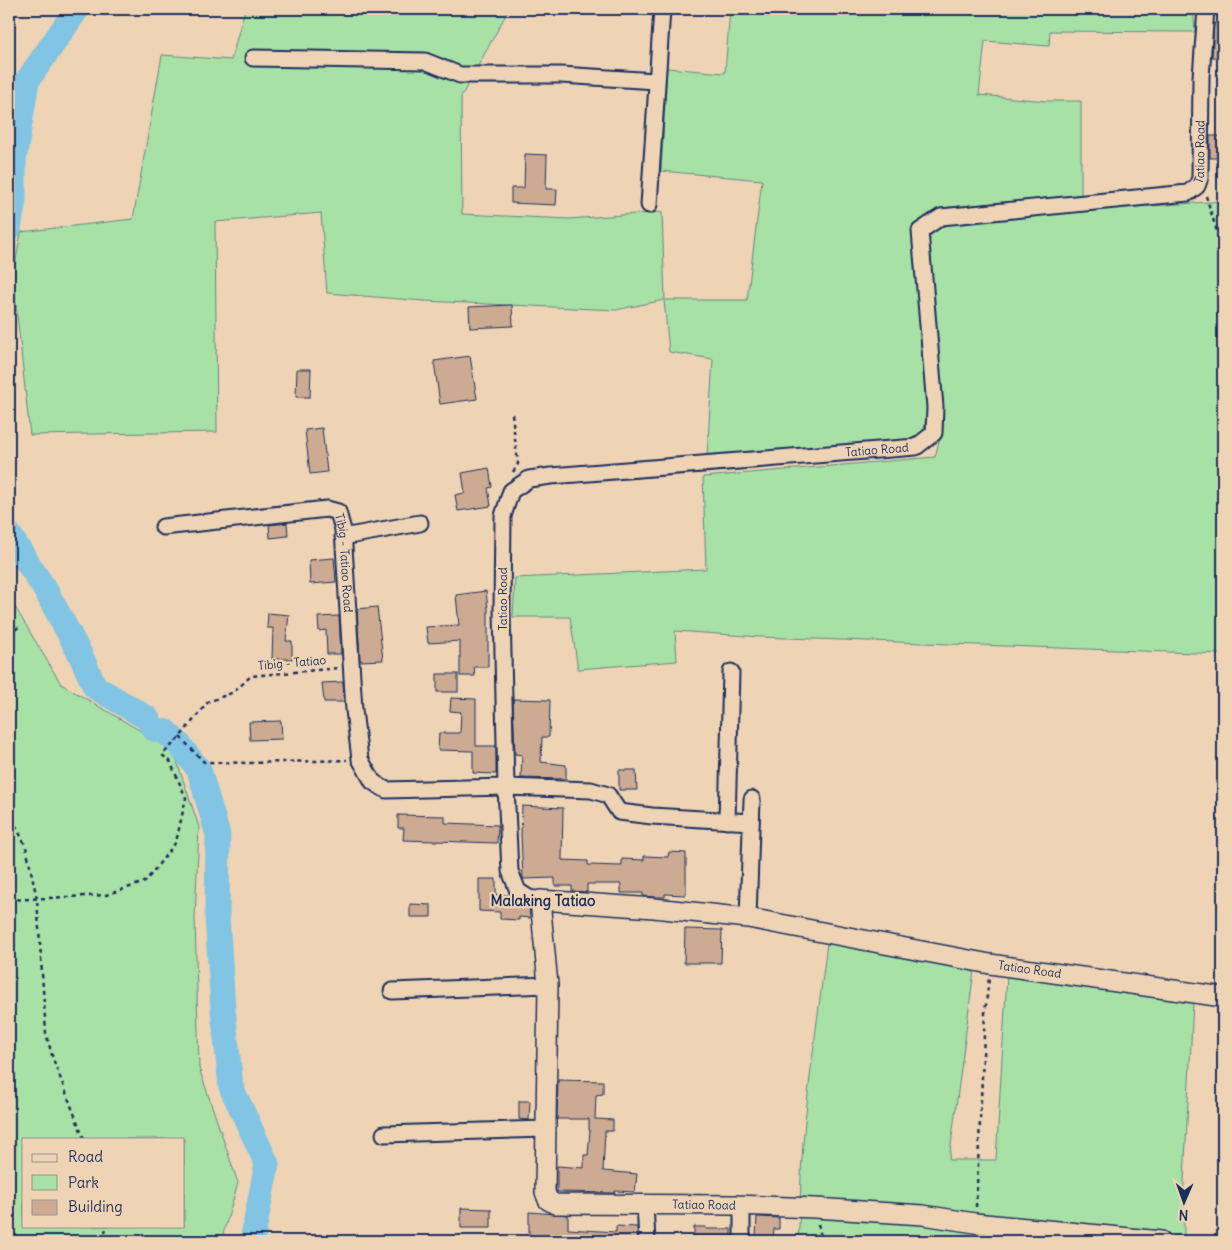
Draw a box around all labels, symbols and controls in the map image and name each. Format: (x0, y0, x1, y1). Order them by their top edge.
street label: Tatiao Road (1190, 120, 1208, 186)
street label: Tatiao Road (845, 440, 909, 460)
street label: Tibig - Tatiao Road (332, 512, 356, 613)
street label: Tatiao Road (495, 567, 510, 631)
street label: Tibig - Tatiao (257, 652, 327, 673)
district label: Malaking Tatiao (491, 891, 596, 911)
street label: Tatiao Road (997, 957, 1062, 981)
legend (22, 1138, 185, 1228)
text: Road (68, 1147, 103, 1166)
text: Park (68, 1173, 99, 1192)
north arrow (1160, 1178, 1210, 1228)
street label: Tatiao Road (672, 1196, 736, 1213)
text: Building (68, 1197, 123, 1216)
text: N (1178, 1206, 1189, 1224)

